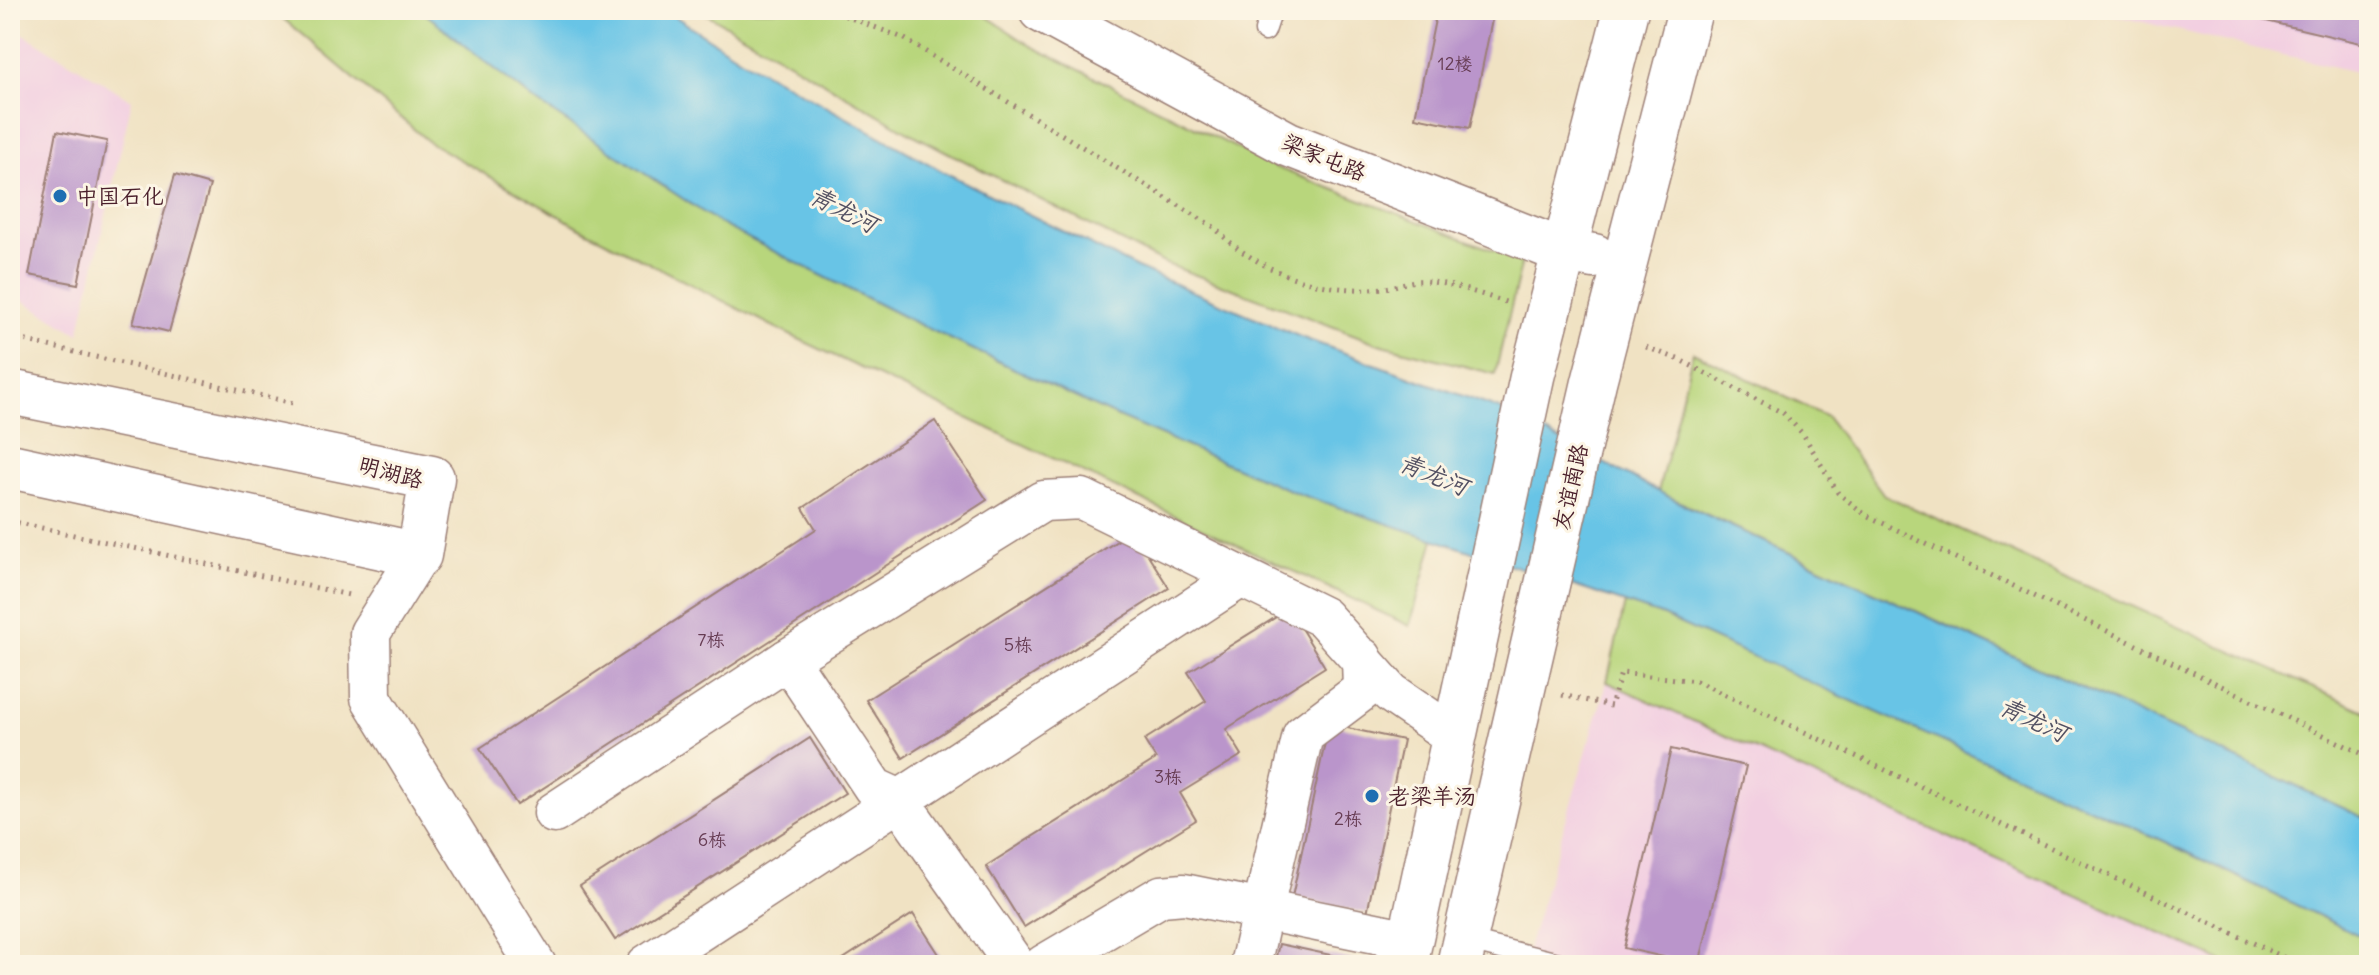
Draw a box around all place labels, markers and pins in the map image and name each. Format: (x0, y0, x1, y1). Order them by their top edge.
place label: 中国石化 (76, 182, 164, 210)
marker: 中国石化 (51, 187, 69, 205)
place label: 老梁羊汤 (1388, 782, 1476, 810)
marker: 老梁羊汤 (1363, 787, 1381, 805)

